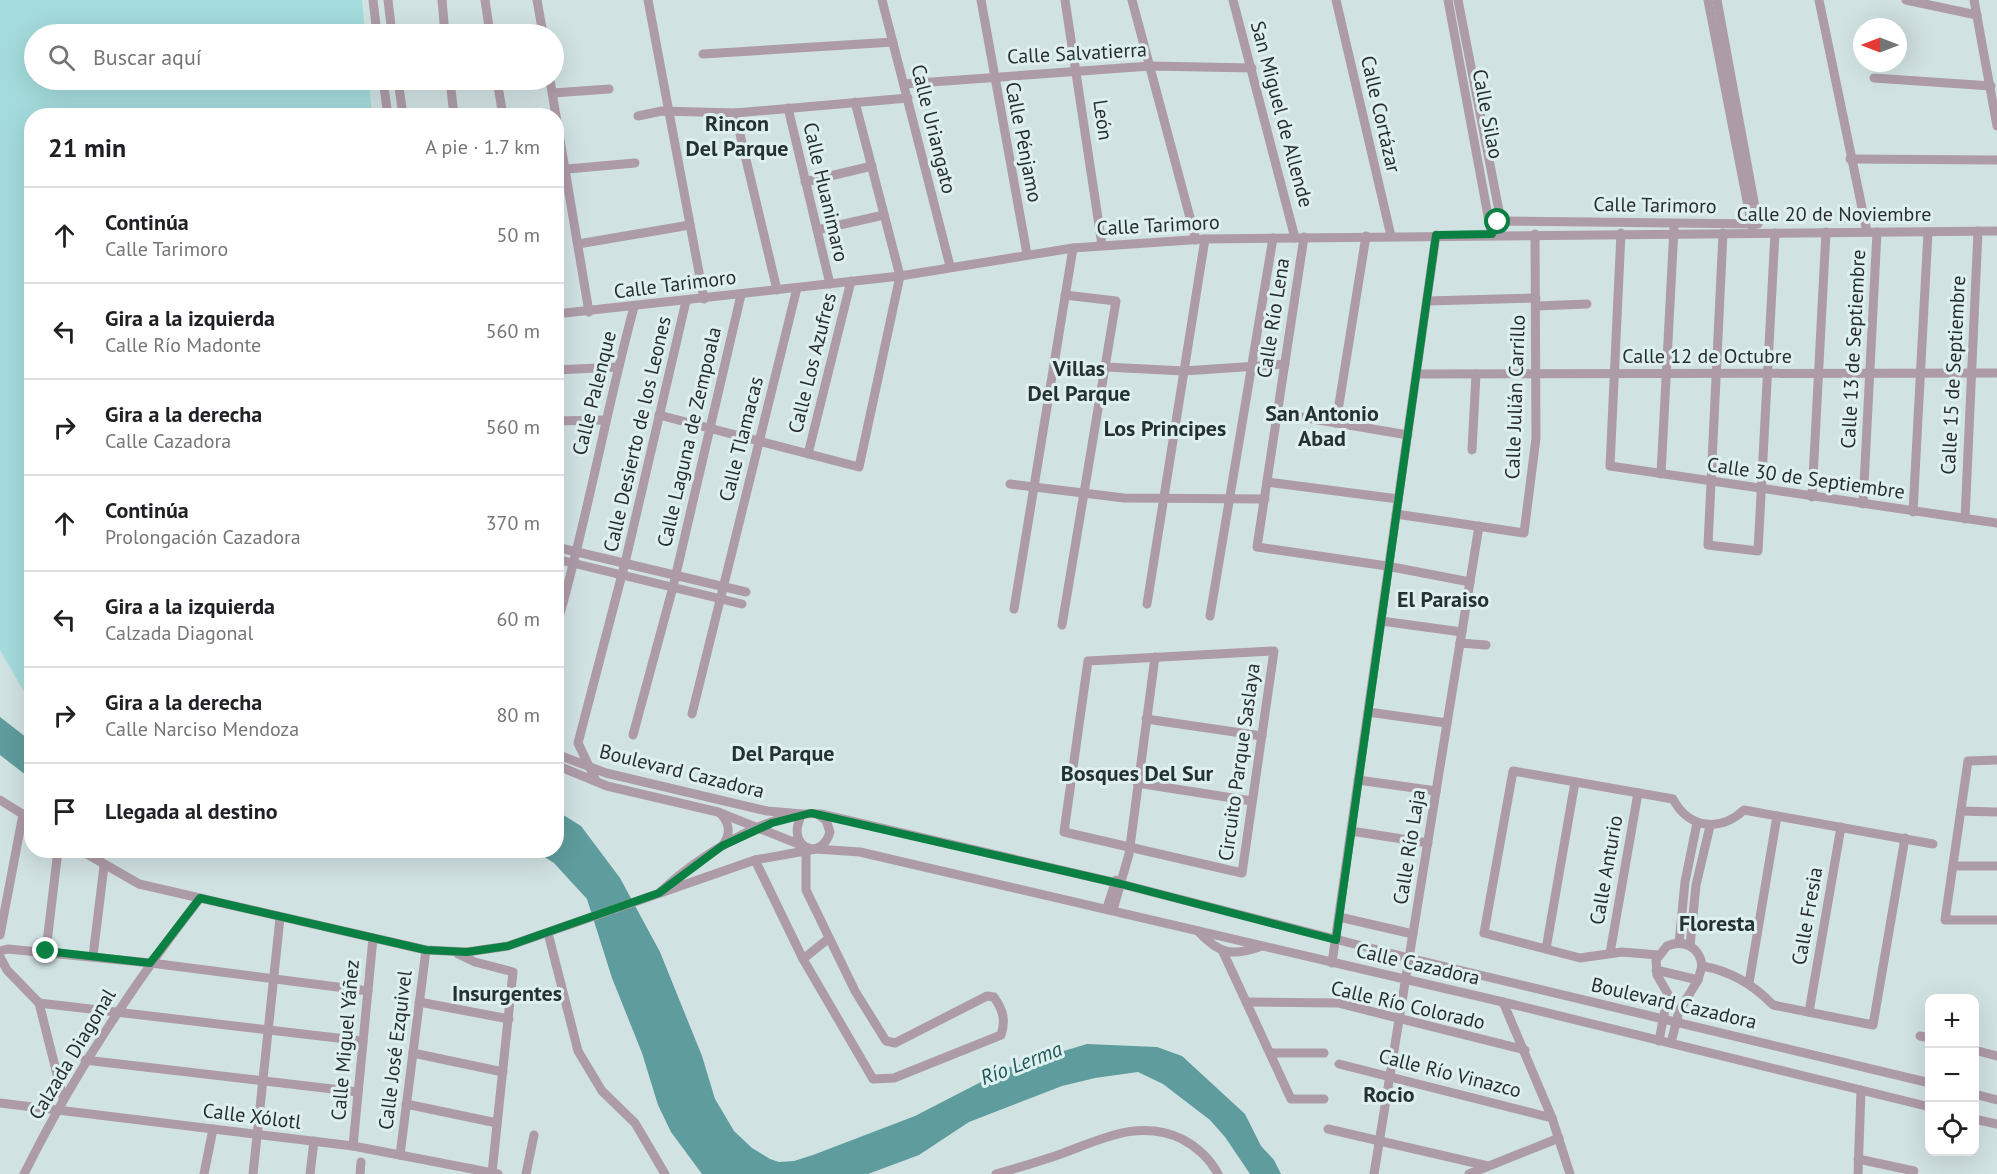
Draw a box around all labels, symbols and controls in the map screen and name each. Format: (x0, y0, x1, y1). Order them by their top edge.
street label: San Miguel de Allende (1245, 18, 1319, 210)
north arrow (1853, 18, 1907, 72)
search box (24, 24, 564, 90)
street label: Calle Salvatierra (1006, 36, 1148, 70)
icon: search (45, 41, 78, 74)
text: Buscar aquí (93, 43, 202, 71)
street label: Calle Cortázar (1355, 53, 1407, 175)
street label: Calle Uriangato (905, 62, 963, 196)
street label: Calle Silao (1467, 67, 1509, 161)
street label: Calle Pénjamo (1000, 80, 1048, 204)
street label: León (1087, 98, 1119, 142)
district label: Rincon Del Parque (686, 109, 788, 162)
street label: Calle Huanimaro (797, 120, 855, 264)
text: 21 min (48, 131, 126, 164)
text: A pie · 1.7 km (425, 134, 540, 160)
street label: Calle Tarimoro (1593, 191, 1717, 219)
street label: Calle 20 de Noviembre (1737, 201, 1931, 227)
text: Continúa (105, 208, 189, 236)
route start (1484, 208, 1510, 234)
street label: Calle Tarimoro (1096, 209, 1220, 241)
icon: ahead (48, 219, 81, 252)
text: 50 m (497, 222, 540, 248)
text: Calle Tarimoro (105, 236, 228, 262)
street label: Calle 13 de Septiembre (1835, 249, 1871, 449)
street label: Calle Río Lena (1251, 256, 1295, 380)
street label: Calle Tarimoro (612, 264, 738, 304)
street label: Calle 15 de Septiembre (1935, 275, 1971, 475)
street label: Calle Los Azufres (782, 290, 842, 436)
text: Gira a la izquierda (105, 304, 275, 332)
street label: Calle Desierto de los Leones (597, 314, 677, 554)
street label: Calle Julián Carrillo (1499, 314, 1531, 480)
icon: left (48, 315, 81, 348)
text: 560 m (486, 318, 540, 344)
street label: Calle Laguna de Zempoala (651, 324, 727, 550)
street label: Calle Palenque (566, 328, 622, 458)
text: Calle Río Madonte (105, 332, 261, 358)
street label: Calle 12 de Octubre (1622, 343, 1792, 369)
district label: Villas Del Parque (1028, 354, 1130, 407)
street label: Calle Tlamacas (713, 374, 769, 504)
district label: San Antonio Abad (1265, 399, 1379, 452)
text: Gira a la derecha (105, 400, 262, 428)
icon: right (48, 411, 81, 444)
text: 560 m (486, 414, 540, 440)
district label: Los Principes (1104, 414, 1226, 442)
text: Calle Cazadora (105, 428, 231, 454)
street label: Calle 30 de Septiembre (1705, 451, 1907, 505)
text: Continúa (105, 496, 189, 524)
icon: ahead (48, 507, 81, 540)
text: 370 m (486, 510, 540, 536)
text: Prolongación Cazadora (105, 524, 301, 550)
district label: El Paraiso (1397, 585, 1489, 613)
text: Gira a la izquierda (105, 592, 275, 620)
icon: left (48, 603, 81, 636)
text: 60 m (497, 606, 540, 632)
text: Calzada Diagonal (105, 620, 253, 646)
street label: Circuito Parque Saslaya (1212, 661, 1266, 863)
text: Gira a la derecha (105, 688, 262, 716)
icon: right (48, 699, 81, 732)
text: 80 m (497, 702, 540, 728)
text: Calle Narciso Mendoza (105, 716, 299, 742)
street label: Boulevard Cazadora (597, 738, 767, 804)
district label: Del Parque (732, 739, 834, 767)
district label: Bosques Del Sur (1061, 759, 1213, 787)
street label: Calle Río Laja (1387, 787, 1431, 907)
icon: arrive (48, 795, 81, 828)
text: Llegada al destino (105, 797, 278, 825)
street label: Calle Anturio (1584, 813, 1628, 927)
street label: Calle Fresia (1786, 865, 1828, 967)
district label: Floresta (1679, 909, 1755, 937)
route end (32, 937, 58, 963)
street label: Calle Cazadora (1354, 937, 1482, 991)
street label: Calle Miguel Yáñez (325, 959, 365, 1121)
street label: Calle José Ezquivel (372, 969, 418, 1131)
street label: Boulevard Cazadora (1589, 971, 1759, 1035)
street label: Calle Río Colorado (1328, 975, 1488, 1035)
district label: Insurgentes (452, 979, 562, 1007)
street label: Calzada Diagonal (23, 984, 121, 1124)
map controls (1925, 994, 1979, 1156)
button: + (1925, 994, 1979, 1048)
water label: Río Lerma (976, 1035, 1066, 1091)
street label: Calle Río Vinazco (1376, 1043, 1524, 1103)
button: − (1925, 1048, 1979, 1102)
district label: Rocio (1363, 1080, 1415, 1108)
street label: Calle Xólotl (201, 1097, 303, 1135)
button: locate (1925, 1102, 1979, 1156)

